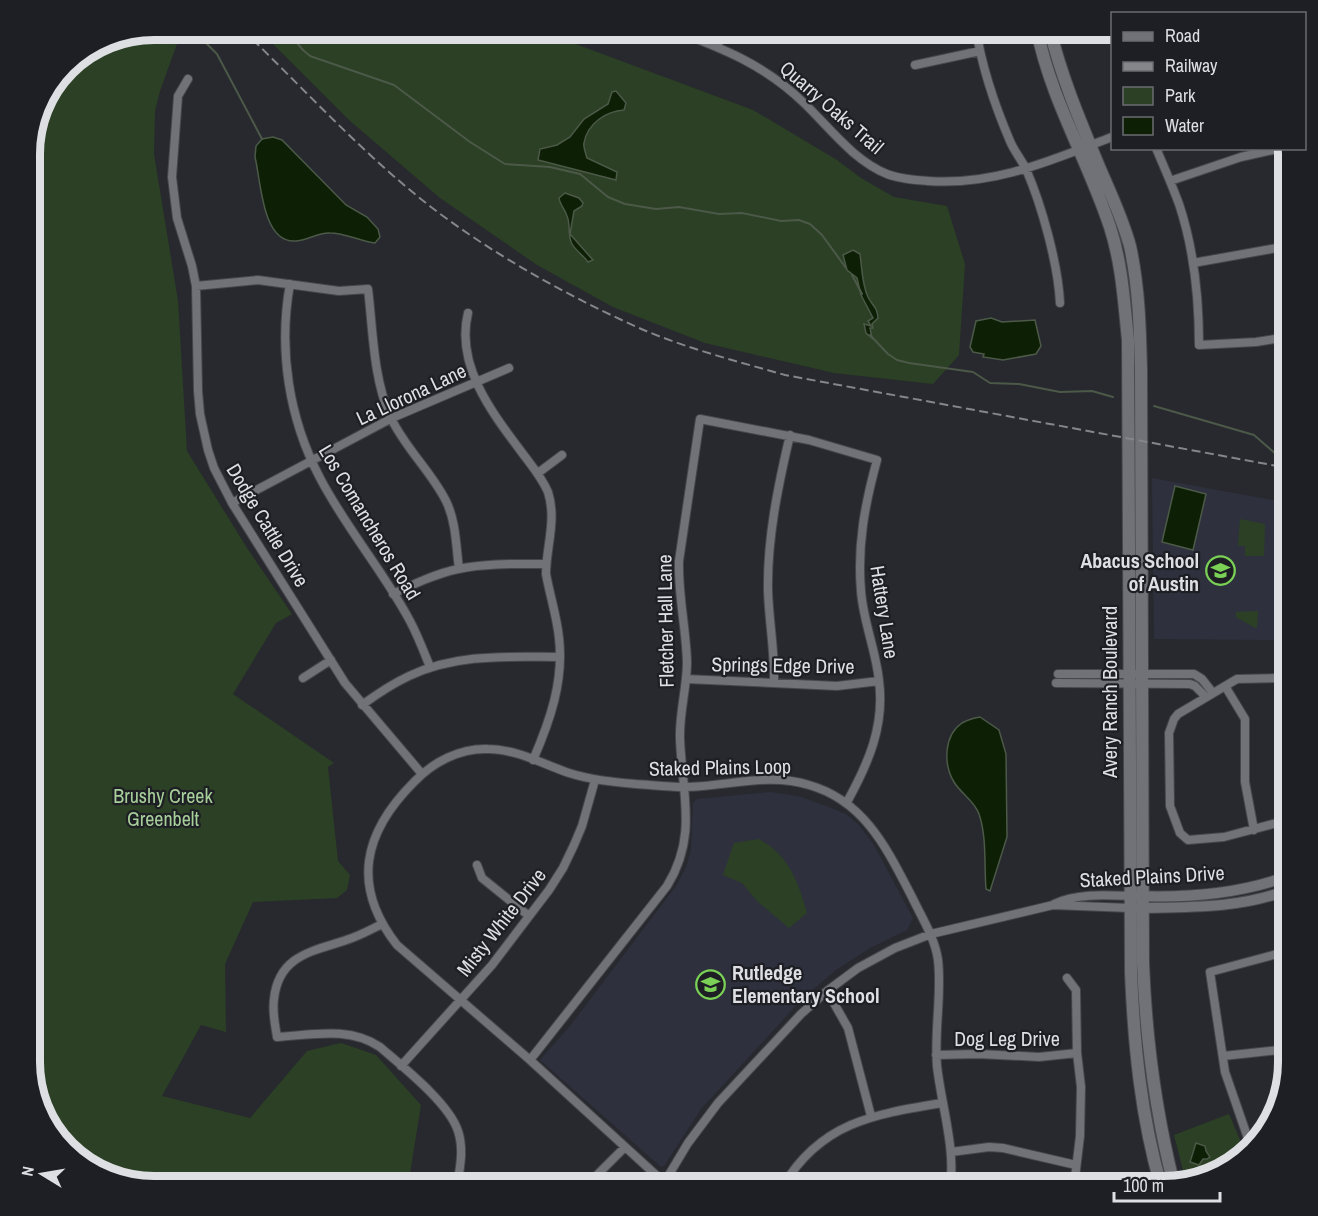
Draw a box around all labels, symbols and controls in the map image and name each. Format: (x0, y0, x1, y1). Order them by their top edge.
legend (1111, 12, 1306, 150)
text: Road (1165, 23, 1200, 48)
text: Railway (1165, 53, 1218, 78)
street label: Quarry Oaks Trail (774, 54, 890, 160)
text: Park (1165, 83, 1196, 108)
text: Water (1165, 113, 1204, 138)
street label: La Llorona Lane (352, 357, 470, 431)
street label: Los Comancheros Road (313, 439, 427, 605)
street label: Dodge Cattle Drive (221, 458, 315, 592)
place label: Abacus School of Austin (1081, 547, 1199, 597)
street label: Fletcher Hall Lane (650, 554, 680, 688)
school or university icon: Abacus School of Austin (1204, 555, 1236, 587)
street label: Hattery Lane (864, 564, 906, 660)
street label: Avery Ranch Boulevard (1096, 606, 1123, 779)
street label: Springs Edge Drive (711, 650, 855, 680)
street label: Staked Plains Loop (649, 752, 791, 782)
park label: Brushy Creek Greenbelt (113, 782, 213, 832)
street label: Staked Plains Drive (1079, 859, 1225, 893)
street label: Misty White Drive (450, 862, 552, 982)
place label: Rutledge Elementary School (732, 959, 880, 1009)
school or university icon: Rutledge Elementary School (695, 968, 727, 1000)
street label: Dog Leg Drive (954, 1025, 1060, 1052)
north arrow (12, 1144, 72, 1204)
text: N (16, 1164, 39, 1178)
scale bar (1114, 1165, 1220, 1203)
text: 100 m (1123, 1173, 1164, 1198)

